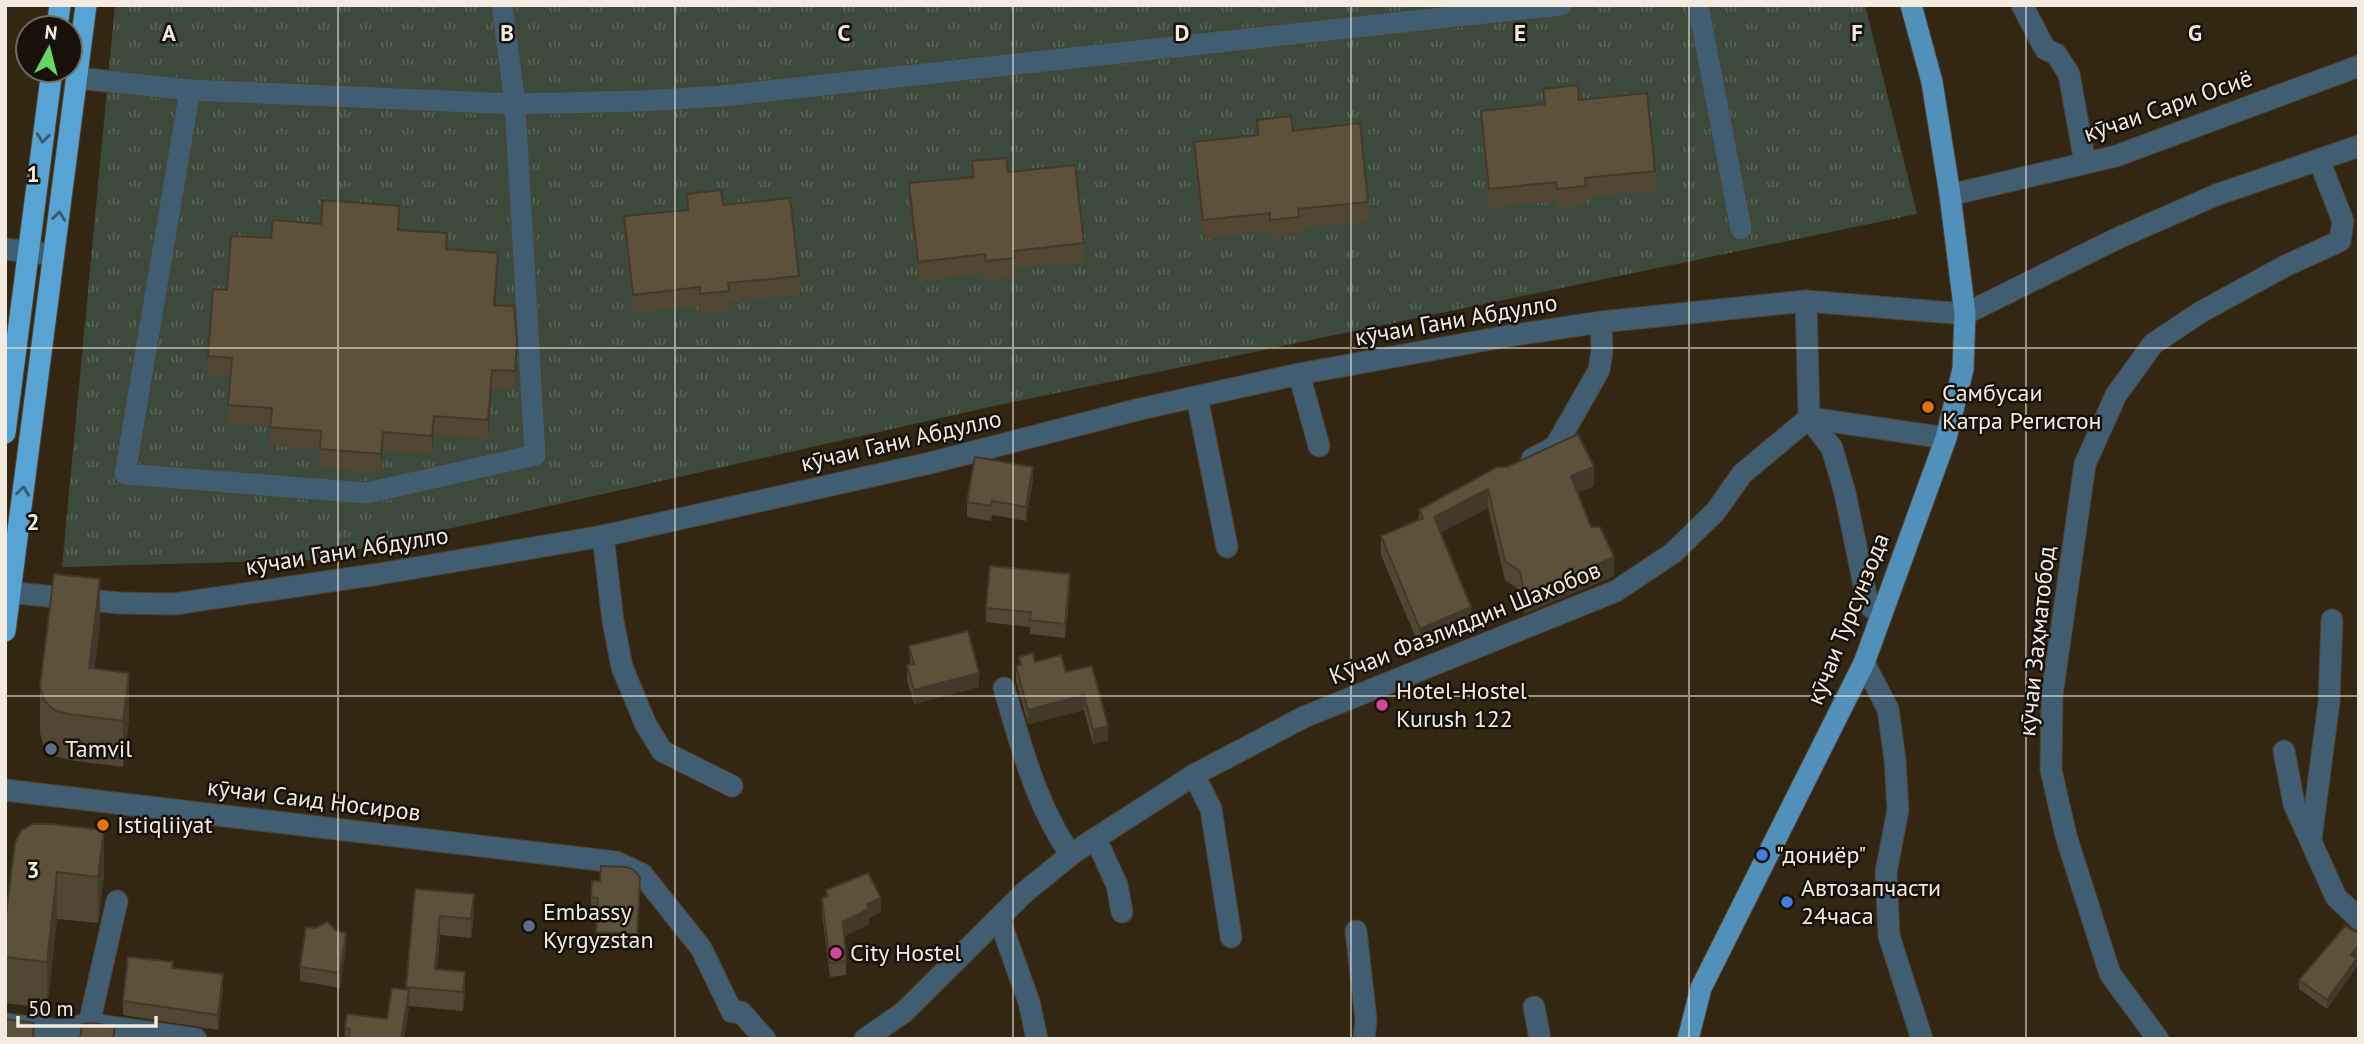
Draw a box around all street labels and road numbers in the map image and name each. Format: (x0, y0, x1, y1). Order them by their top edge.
street label: кӯчаи Сари Осиё (2079, 62, 2256, 149)
street label: кӯчаи Гани Абдулло (1352, 286, 1560, 353)
street label: кӯчаи Гани Абдулло (798, 402, 1004, 479)
street label: кӯчаи Гани Абдулло (243, 519, 451, 582)
street label: кӯчаи Турсунзода (1799, 528, 1896, 709)
street label: кӯчаи Заҳматобод (2011, 544, 2062, 738)
street label: Кӯчаи Фазлиддин Шахобов (1325, 554, 1605, 691)
street label: кӯчаи Саид Носиров (206, 771, 422, 828)

